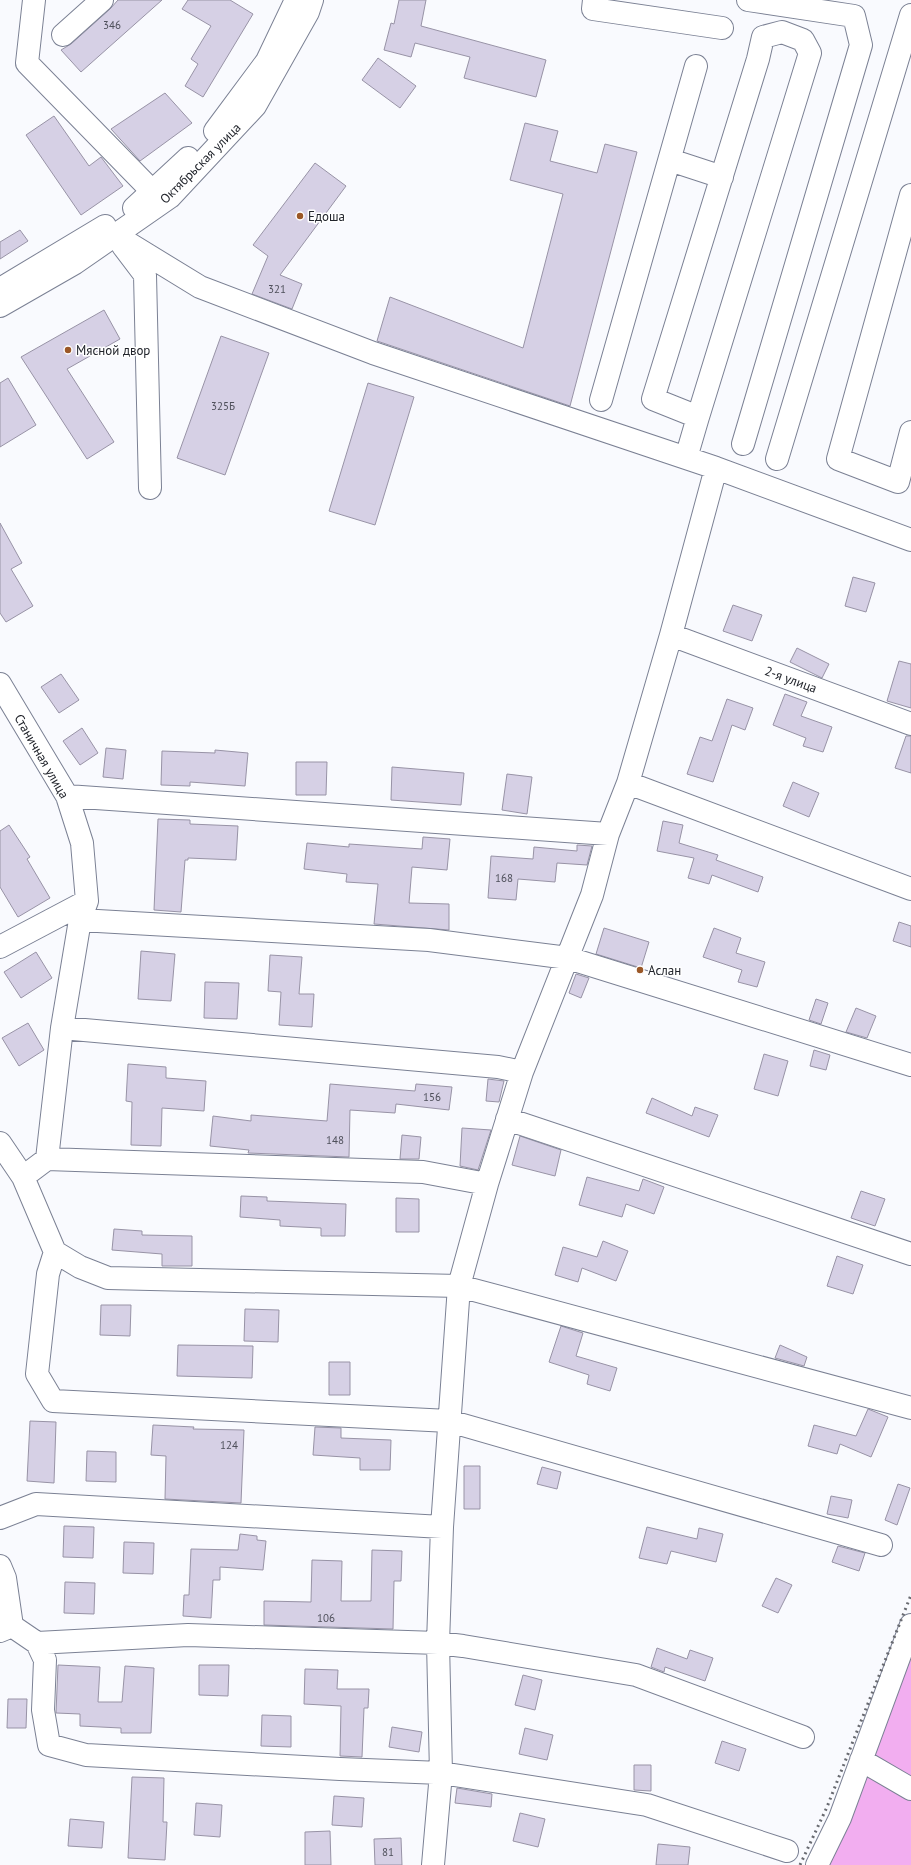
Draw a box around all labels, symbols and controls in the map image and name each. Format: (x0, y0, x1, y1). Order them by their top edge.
house number: 346 (103, 18, 121, 32)
street label: Октябрьская улица (156, 119, 244, 207)
place label: Едоша (308, 208, 345, 225)
marker: Едоша (295, 211, 305, 221)
house number: 321 (268, 282, 286, 296)
place label: Мясной двор (76, 342, 150, 359)
marker: Мясной двор (63, 345, 73, 355)
house number: 325Б (211, 399, 235, 413)
street label: 2-я улица (762, 662, 819, 697)
street label: Станичная улица (10, 711, 73, 802)
house number: 168 (495, 871, 513, 885)
place label: Аслан (648, 962, 681, 979)
marker: Аслан (635, 965, 645, 975)
house number: 156 (423, 1090, 441, 1104)
house number: 148 (326, 1133, 344, 1147)
house number: 124 (220, 1438, 238, 1452)
house number: 106 (317, 1611, 335, 1625)
house number: 81 (382, 1845, 394, 1859)

